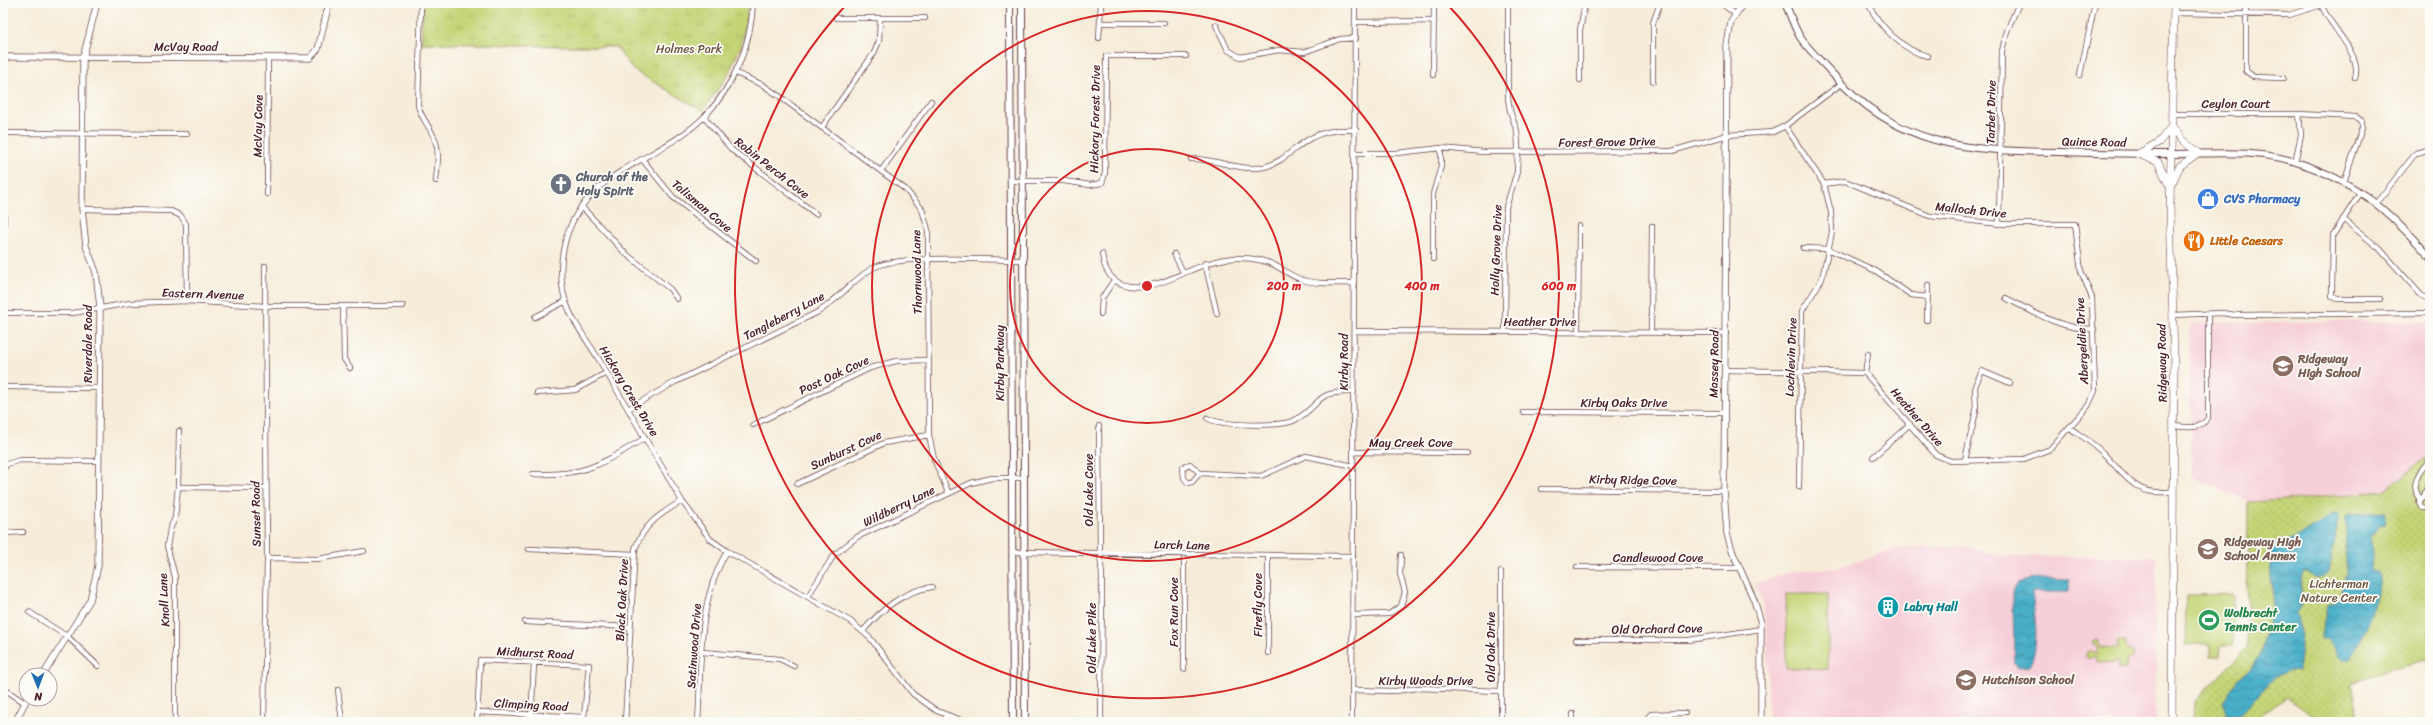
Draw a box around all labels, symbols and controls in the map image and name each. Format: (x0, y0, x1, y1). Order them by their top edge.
street label: McVay Road (154, 36, 219, 58)
park label: Holmes Park (656, 38, 723, 60)
street label: Hickory Forest Drive (1083, 65, 1107, 173)
street label: Tarbet Drive (1979, 80, 2003, 144)
street label: Ceylon Court (2201, 93, 2271, 115)
street label: McVay Cove (246, 94, 270, 158)
street label: Forest Grove Drive (1558, 130, 1656, 154)
street label: Quince Road (2062, 130, 2127, 154)
street label: Robin Perch Cove (729, 131, 815, 205)
place label: Church of the Holy Spirit (575, 166, 648, 202)
church icon: Church of the Holy Spirit (548, 171, 574, 197)
street label: Talisman Cove (667, 174, 737, 238)
shop icon: CVS Pharmacy (2195, 186, 2221, 212)
place label: CVS Pharmacy (2223, 188, 2301, 210)
street label: Malloch Drive (1934, 195, 2008, 225)
street label: Holly Grove Drive (1483, 204, 1509, 296)
restaurant icon: Little Caesars (2181, 228, 2207, 254)
street label: Thornwood Lane (905, 230, 929, 314)
place label: Little Caesars (2210, 230, 2284, 252)
text: 200 m (1266, 275, 1302, 297)
text: 400 m (1403, 275, 1440, 297)
text: 600 m (1541, 275, 1577, 297)
centre of rings (1140, 279, 1154, 293)
street label: Eastern Avenue (161, 282, 245, 306)
street label: Tangleberry Lane (739, 285, 829, 347)
street label: Abergeldie Drive (2069, 297, 2095, 386)
street label: Riverdale Road (77, 304, 99, 383)
street label: Heather Drive (1503, 311, 1577, 333)
street label: Lochlevin Drive (1779, 317, 1803, 397)
street label: Ridgeway Road (2150, 323, 2174, 402)
street label: Kirby Parkway (989, 324, 1011, 401)
street label: Massey Road (1702, 328, 1726, 398)
street label: Kirby Road (1333, 332, 1355, 390)
street label: Hickory Crest Drive (593, 341, 665, 441)
place label: Ridgeway High School (2297, 348, 2361, 384)
street label: Post Oak Cove (795, 349, 873, 401)
school or university icon: Ridgeway High School (2270, 353, 2296, 379)
street label: Heather Drive (1885, 382, 1949, 452)
street label: Kirby Oaks Drive (1580, 392, 1668, 414)
street label: Sunburst Cove (806, 424, 886, 476)
street label: May Creek Cove (1369, 432, 1453, 454)
street label: Old Lake Cove (1078, 453, 1100, 527)
street label: Kirby Ridge Cove (1589, 468, 1677, 492)
street label: Sunset Road (244, 479, 268, 547)
street label: Wildberry Lane (859, 479, 939, 533)
place label: Ridgeway High School Annex (2223, 531, 2302, 567)
street label: Larch Lane (1154, 534, 1210, 556)
school or university icon: Ridgeway High School Annex (2195, 536, 2221, 562)
street label: Candlewood Cove (1613, 547, 1704, 569)
street label: Black Oak Drive (609, 558, 635, 642)
street label: Knoll Lane (152, 572, 176, 627)
street label: Firefly Cove (1247, 573, 1269, 637)
park label: Lichterman Nature Center (2301, 573, 2378, 609)
street label: Fox Run Cove (1163, 577, 1185, 647)
building icon: Labry Hall (1875, 594, 1901, 620)
place label: Labry Hall (1904, 596, 1958, 618)
place label: Wolbrecht Tennis Center (2224, 602, 2297, 638)
street label: Satinwood Drive (680, 603, 708, 689)
street label: Old Lake Pike (1081, 603, 1103, 673)
sports icon: Wolbrecht Tennis Center (2196, 607, 2222, 633)
street label: Old Oak Drive (1480, 611, 1502, 682)
street label: Old Orchard Cove (1611, 617, 1703, 641)
street label: Midhurst Road (496, 640, 574, 666)
north arrow (18, 667, 58, 707)
school or university icon: Hutchison School (1953, 667, 1979, 693)
place label: Hutchison School (1981, 669, 2075, 691)
street label: Kirby Woods Drive (1379, 670, 1473, 692)
text: N (34, 687, 43, 706)
street label: Climping Road (493, 692, 569, 718)

